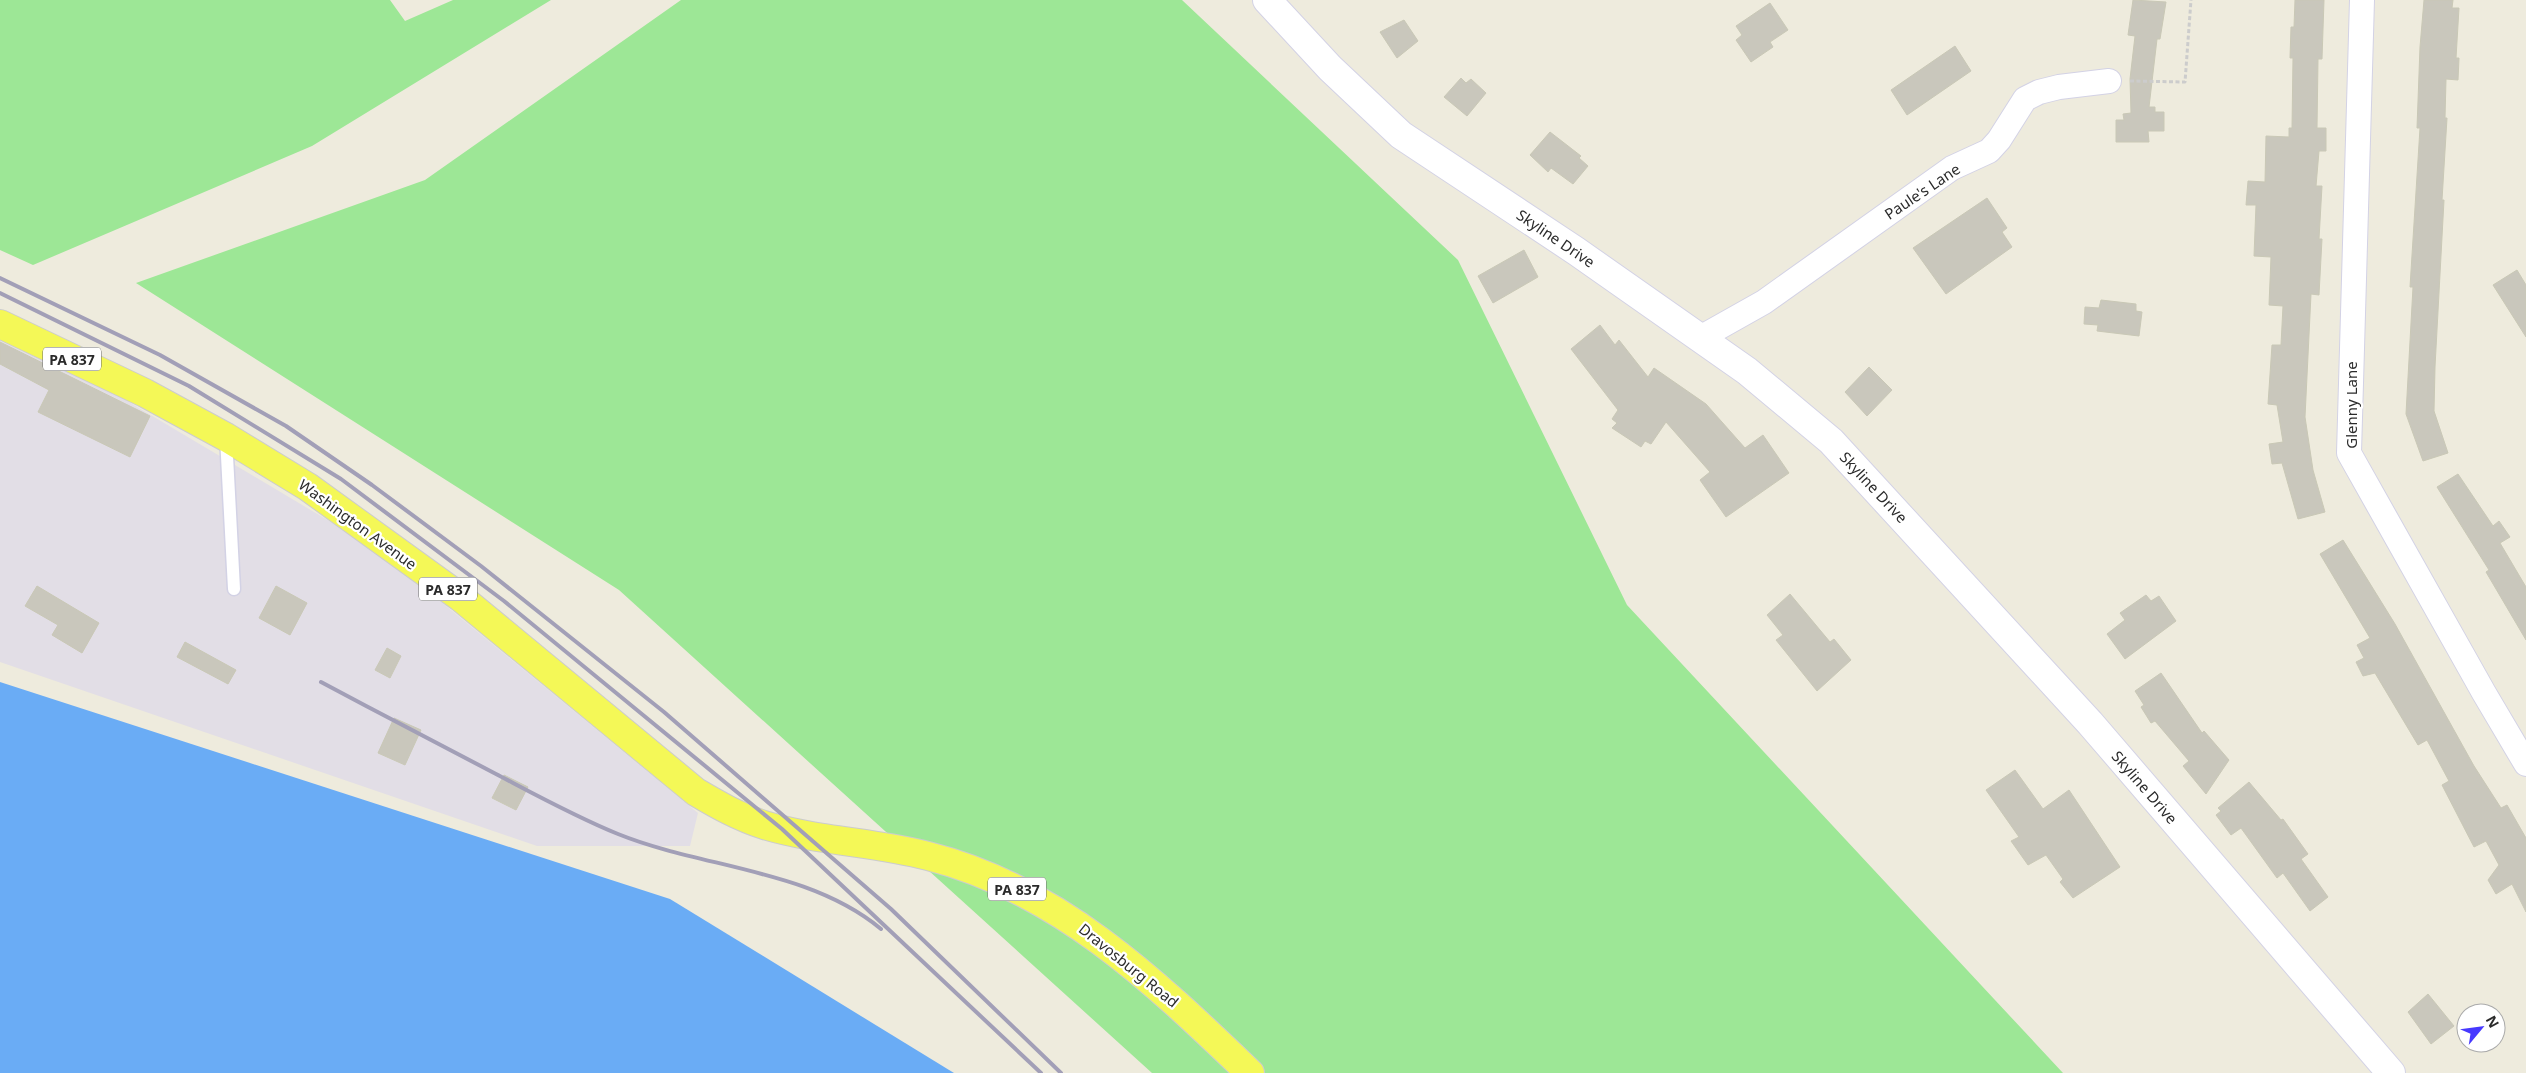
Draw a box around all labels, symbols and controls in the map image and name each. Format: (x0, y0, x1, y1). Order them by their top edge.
street label: Paule's Lane (1880, 158, 1964, 224)
street label: Skyline Drive (1513, 204, 1599, 272)
road number: PA 837 (43, 348, 101, 370)
street label: Glenny Lane (2341, 361, 2361, 449)
street label: Skyline Drive (1836, 447, 1912, 527)
street label: Washington Avenue (295, 474, 421, 574)
road number: PA 837 (419, 578, 477, 600)
street label: Skyline Drive (2108, 746, 2182, 828)
road number: PA 837 (988, 878, 1046, 901)
street label: Dravosburg Road (1075, 919, 1183, 1011)
north arrow (2456, 1003, 2506, 1053)
text: N (2482, 1012, 2504, 1031)

